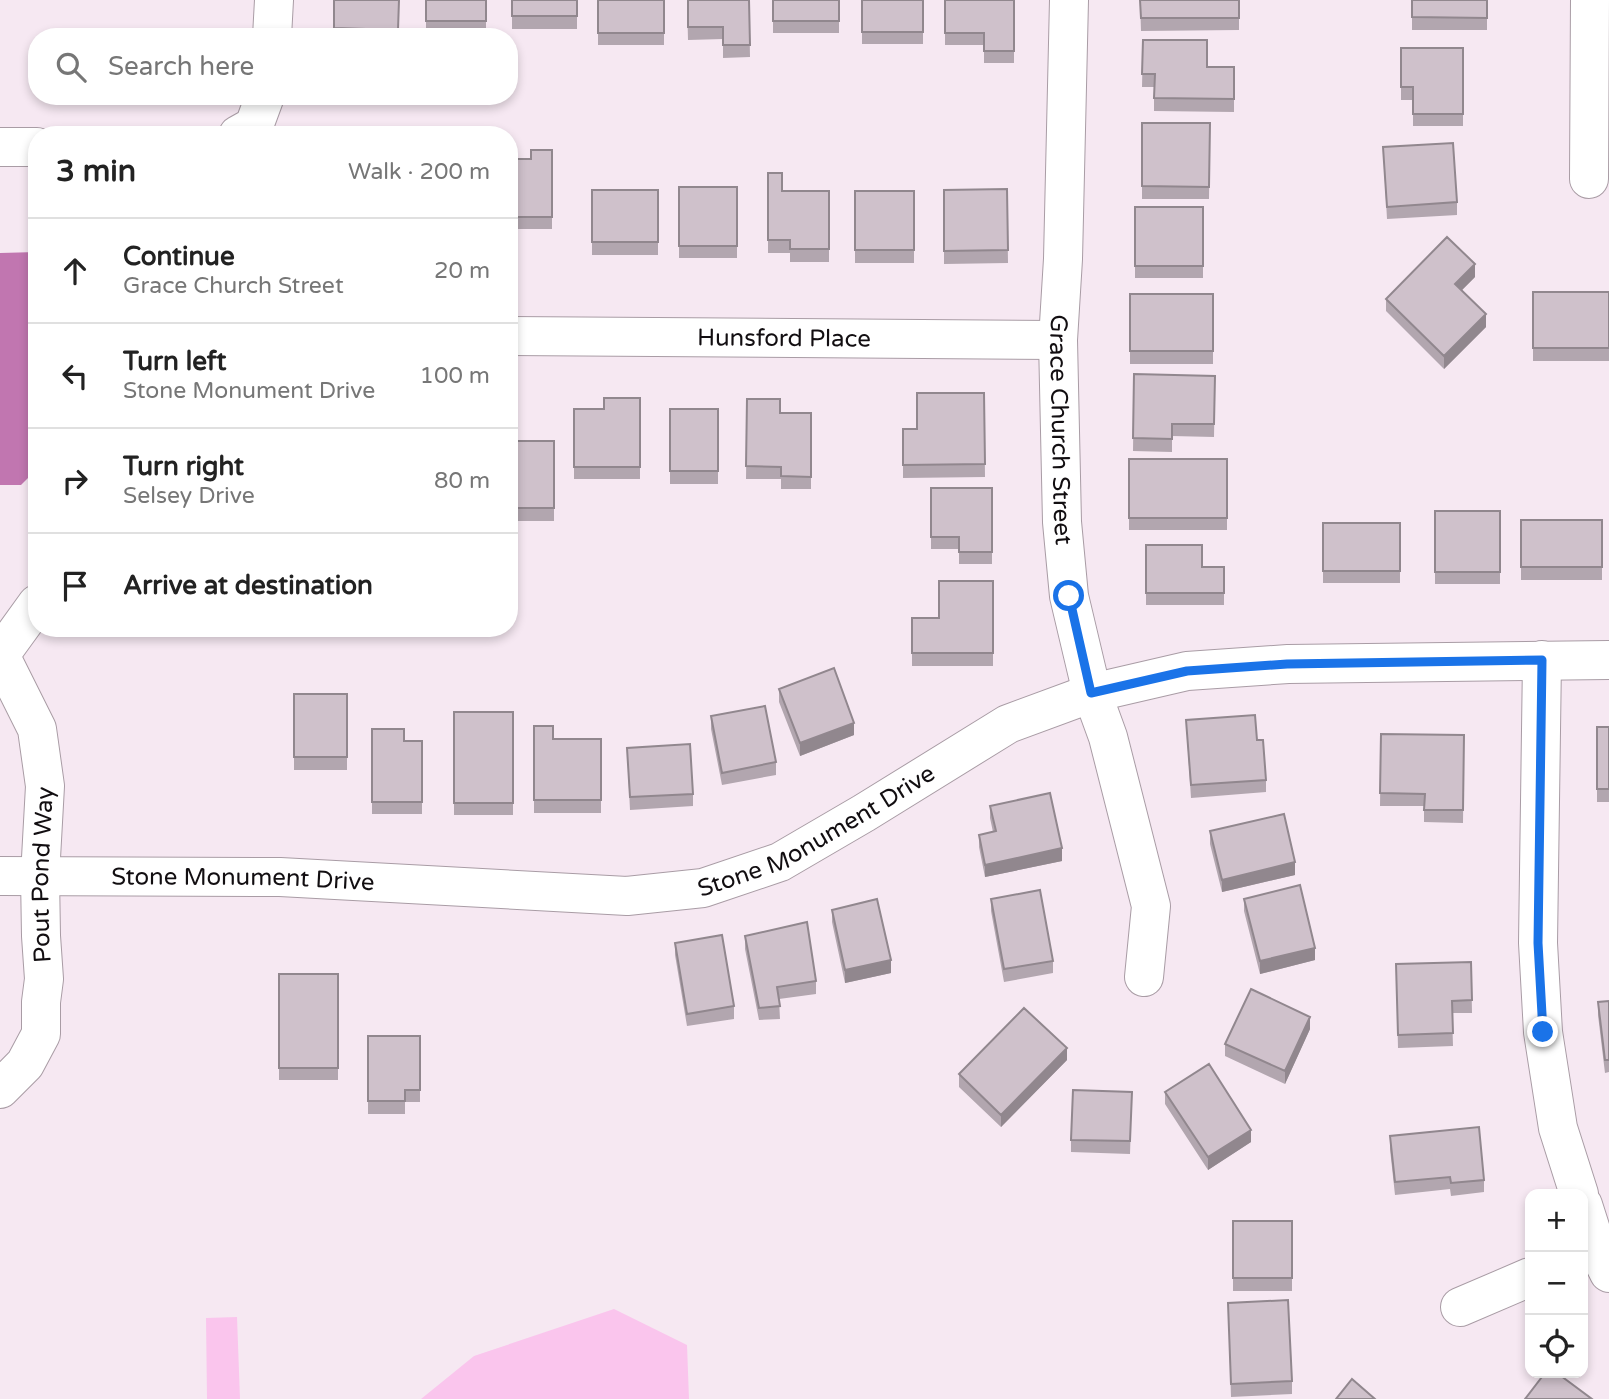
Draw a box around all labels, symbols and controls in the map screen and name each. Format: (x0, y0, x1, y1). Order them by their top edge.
search box (28, 28, 518, 105)
icon: search (52, 48, 90, 86)
text: Search here (108, 51, 254, 82)
text: 3 min (56, 153, 136, 190)
text: Walk · 200 m (348, 158, 490, 186)
text: Continue (123, 241, 235, 272)
icon: ahead (56, 252, 94, 290)
text: 20 m (434, 257, 490, 285)
text: Grace Church Street (123, 272, 344, 300)
street label: Grace Church Street (1043, 314, 1078, 546)
street label: Hunsford Place (697, 323, 871, 354)
text: Turn left (123, 346, 226, 377)
icon: left (56, 357, 94, 395)
text: 100 m (420, 362, 490, 390)
text: Stone Monument Drive (123, 377, 375, 405)
text: Turn right (123, 451, 244, 482)
icon: right (56, 462, 94, 500)
text: 80 m (434, 467, 490, 495)
text: Selsey Drive (123, 482, 255, 510)
icon: arrive (56, 567, 94, 605)
text: Arrive at destination (123, 570, 373, 601)
route start (1053, 580, 1084, 611)
street label: Stone Monument Drive (694, 759, 940, 904)
street label: Pout Pond Way (26, 786, 60, 964)
street label: Stone Monument Drive (111, 862, 375, 897)
route end (1527, 1016, 1558, 1047)
map controls (1525, 1189, 1588, 1378)
button: + (1525, 1189, 1588, 1252)
button: − (1525, 1252, 1588, 1315)
button: locate (1525, 1315, 1588, 1378)

